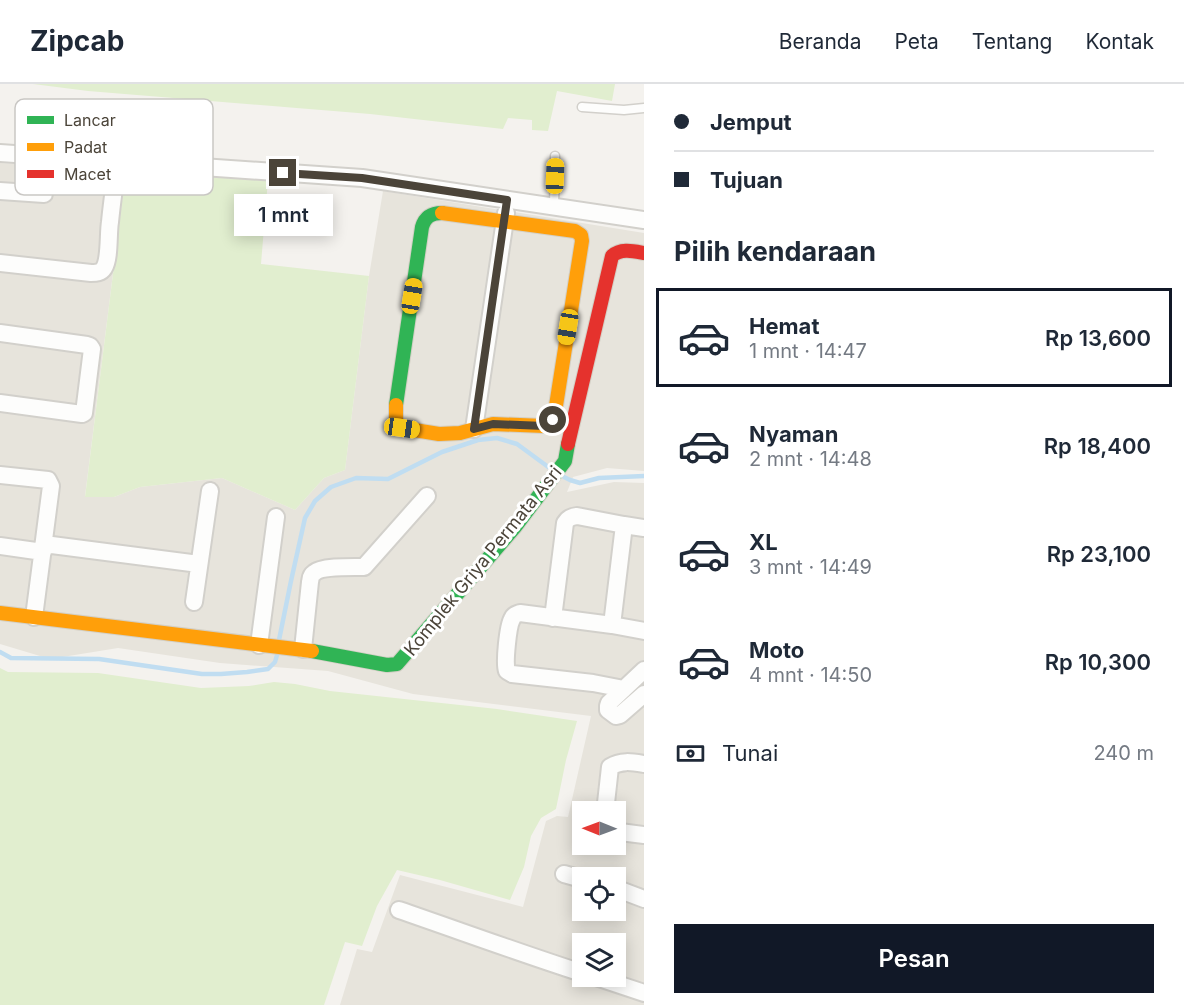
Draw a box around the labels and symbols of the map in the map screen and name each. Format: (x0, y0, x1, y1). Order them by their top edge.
legend (15, 99, 213, 195)
text: Lancar (64, 110, 116, 130)
text: Padat (64, 137, 107, 157)
car (545, 158, 565, 194)
route end (269, 159, 296, 186)
text: Macet (64, 164, 111, 184)
callout: 1 mnt (234, 194, 332, 236)
car (400, 277, 424, 315)
car (556, 308, 580, 346)
route start (539, 406, 566, 433)
car (383, 417, 421, 439)
street label: Komplek Griya Permata Asri (400, 462, 566, 660)
north arrow (572, 801, 626, 855)

